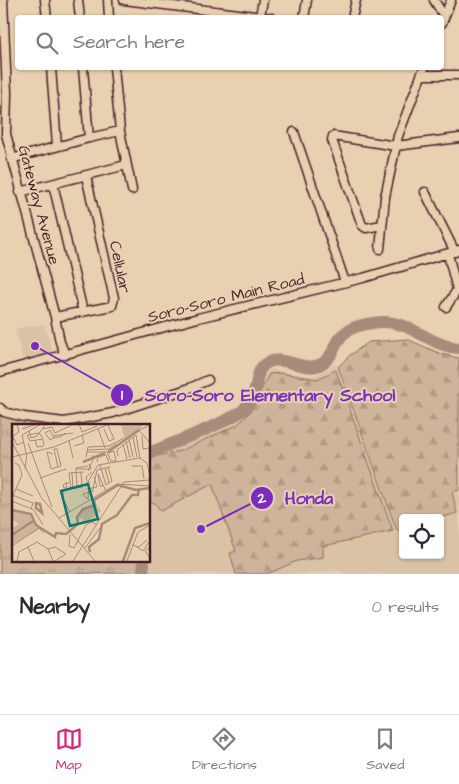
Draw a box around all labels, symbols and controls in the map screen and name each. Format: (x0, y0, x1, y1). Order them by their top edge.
search box (15, 15, 444, 70)
icon: search (33, 29, 61, 57)
text: Search here (73, 29, 185, 56)
street label: Gateway Avenue (12, 143, 66, 268)
street label: Cellular (104, 239, 136, 295)
street label: Soro-Soro Main Road (145, 268, 307, 328)
callout: Soro-Soro Elementary School (109, 379, 405, 412)
text: Soro-Soro Elementary School (144, 383, 395, 409)
text: 1 (121, 385, 123, 406)
inset map (12, 424, 150, 562)
callout: Honda (250, 482, 343, 515)
text: Honda (285, 486, 334, 511)
text: 2 (257, 488, 267, 509)
map controls (399, 514, 444, 559)
button: locate (399, 514, 444, 559)
text: Nearby (20, 592, 90, 621)
text: 0 results (372, 596, 439, 618)
tab: Map (55, 725, 83, 775)
tab: Directions (192, 725, 257, 775)
tab: Saved (366, 725, 404, 775)

